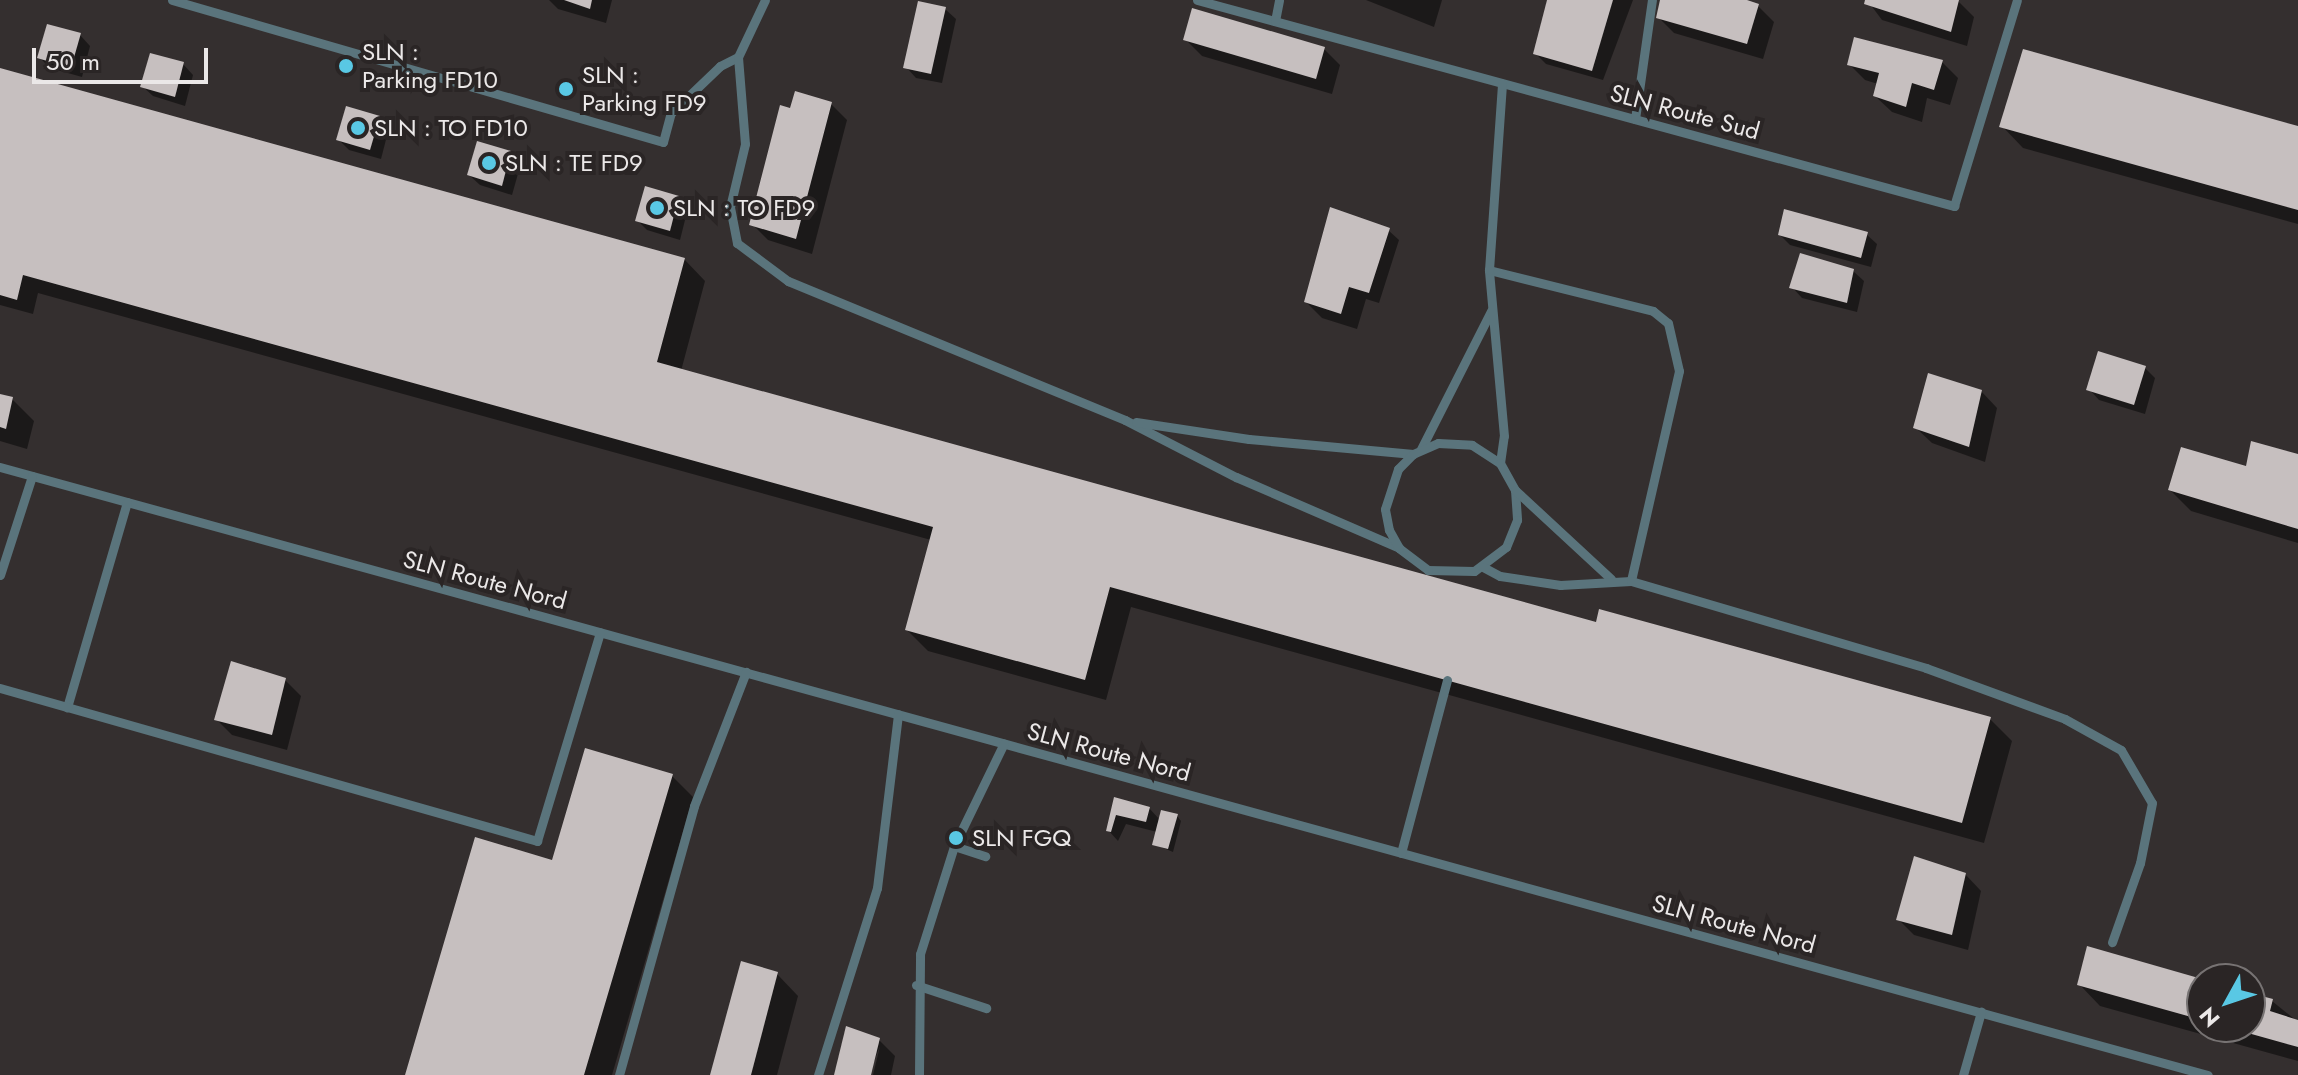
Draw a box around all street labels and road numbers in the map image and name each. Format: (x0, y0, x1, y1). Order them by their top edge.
street label: SLN Route Sud (1607, 78, 1763, 146)
street label: SLN Route Nord (400, 544, 570, 616)
street label: SLN Route Nord (1024, 716, 1194, 788)
street label: SLN Route Nord (1649, 888, 1819, 960)

